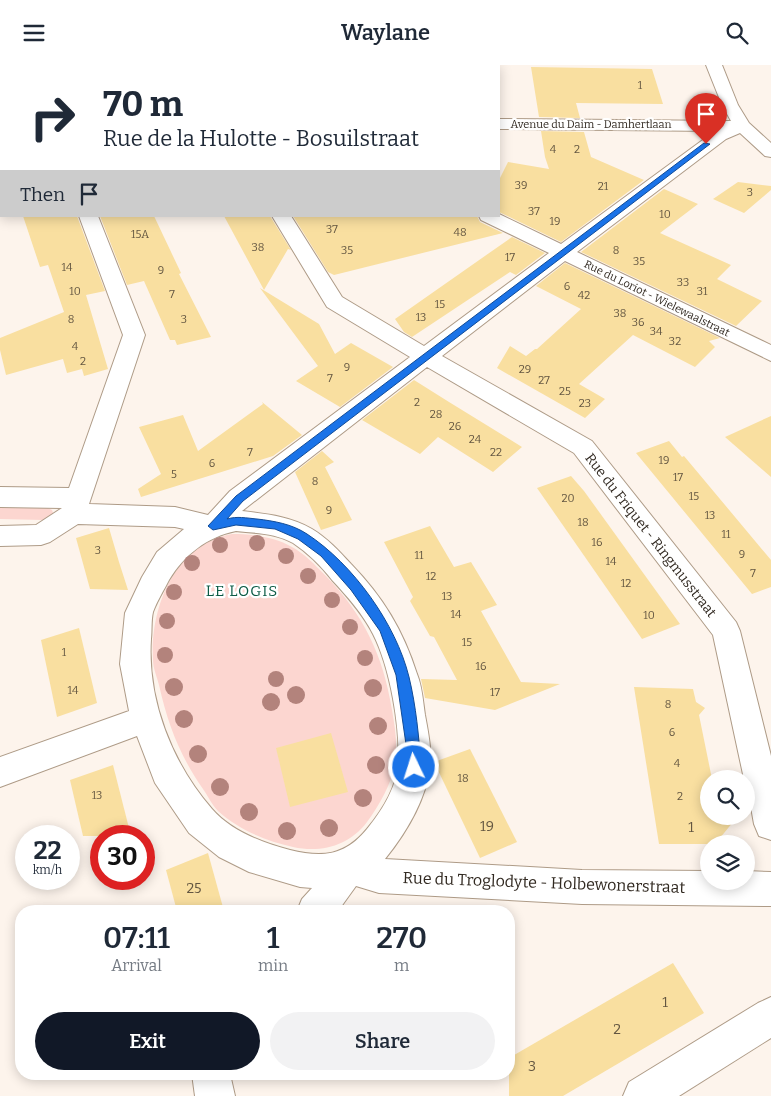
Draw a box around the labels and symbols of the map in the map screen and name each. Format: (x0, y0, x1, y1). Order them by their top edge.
house number: 1 (638, 79, 643, 92)
pin (685, 93, 727, 144)
street label: Avenue du Daim - Damhertlaan (510, 118, 672, 131)
house number: 4 (550, 143, 557, 156)
house number: 2 (574, 143, 580, 156)
house number: 39 (515, 179, 527, 192)
house number: 21 (598, 180, 609, 193)
house number: 3 (747, 186, 753, 199)
house number: 37 (528, 205, 540, 218)
house number: 10 (659, 208, 671, 221)
house number: 19 (550, 215, 560, 228)
house number: 37 (326, 223, 338, 236)
house number: 48 (453, 226, 467, 239)
house number: 15A (131, 228, 149, 241)
house number: 38 (252, 241, 264, 254)
house number: 35 (341, 244, 353, 257)
house number: 8 (613, 244, 619, 257)
house number: 17 (505, 251, 515, 264)
house number: 35 (633, 255, 645, 268)
street label: Rue du Loriot - Wielewaalstraat (582, 257, 732, 339)
house number: 14 (62, 261, 73, 274)
house number: 9 (158, 264, 164, 277)
house number: 33 (677, 276, 689, 289)
house number: 6 (564, 280, 570, 293)
house number: 10 (69, 285, 81, 298)
house number: 31 (697, 285, 708, 298)
house number: 7 (169, 288, 175, 301)
house number: 42 (578, 289, 590, 302)
house number: 15 (435, 298, 445, 311)
house number: 38 (614, 307, 626, 320)
house number: 13 (416, 311, 426, 324)
house number: 8 (68, 313, 74, 326)
house number: 3 (181, 313, 187, 326)
house number: 36 (632, 316, 644, 329)
house number: 34 (650, 325, 663, 338)
house number: 32 (669, 335, 681, 348)
house number: 4 (72, 340, 79, 353)
house number: 2 (80, 355, 86, 368)
house number: 9 (344, 361, 350, 374)
house number: 29 (519, 363, 531, 376)
house number: 7 (327, 372, 333, 385)
house number: 27 (538, 374, 550, 387)
house number: 25 (559, 385, 571, 398)
house number: 2 (414, 396, 420, 409)
house number: 23 (579, 397, 591, 410)
house number: 28 (430, 408, 442, 421)
house number: 26 (449, 420, 461, 433)
house number: 24 (469, 433, 482, 446)
house number: 7 (247, 446, 253, 459)
house number: 22 (490, 446, 502, 459)
street label: Rue du Friquet - Ringmusstraat (581, 450, 720, 621)
house number: 19 (659, 454, 669, 467)
house number: 6 (209, 457, 215, 470)
house number: 5 (171, 468, 177, 481)
house number: 17 (673, 471, 683, 484)
house number: 8 (312, 475, 318, 488)
house number: 15 (689, 490, 699, 503)
house number: 20 (561, 492, 575, 505)
house number: 9 (326, 504, 332, 517)
house number: 13 (705, 509, 715, 522)
house number: 18 (577, 516, 589, 529)
house number: 11 (722, 528, 731, 541)
house number: 16 (592, 536, 602, 549)
house number: 3 (95, 544, 101, 557)
house number: 9 (739, 548, 745, 561)
house number: 11 (415, 549, 424, 562)
house number: 14 (606, 555, 617, 568)
house number: 7 (750, 567, 756, 580)
house number: 12 (426, 570, 436, 583)
house number: 12 (621, 577, 631, 590)
district label: LE LOGIS (206, 582, 278, 600)
house number: 13 (442, 590, 452, 603)
house number: 14 (451, 608, 462, 621)
house number: 10 (643, 609, 655, 622)
house number: 15 (462, 636, 472, 649)
house number: 1 (62, 646, 67, 659)
house number: 16 (476, 660, 486, 673)
house number: 14 (68, 684, 79, 697)
house number: 17 (490, 686, 500, 699)
house number: 8 (665, 698, 671, 711)
house number: 6 (669, 726, 675, 739)
position arrow (387, 740, 439, 792)
house number: 4 (674, 757, 681, 770)
house number: 18 (457, 772, 469, 785)
house number: 13 (92, 789, 102, 802)
house number: 2 (677, 790, 683, 803)
house number: 19 (480, 818, 494, 835)
house number: 1 (688, 819, 694, 836)
speed limit sign: 30 (90, 825, 155, 890)
street label: Rue du Troglodyte - Holbewonerstraat (402, 868, 686, 897)
house number: 25 (186, 880, 202, 897)
house number: 1 (662, 994, 668, 1011)
house number: 2 (613, 1021, 621, 1038)
house number: 3 (528, 1058, 536, 1075)

